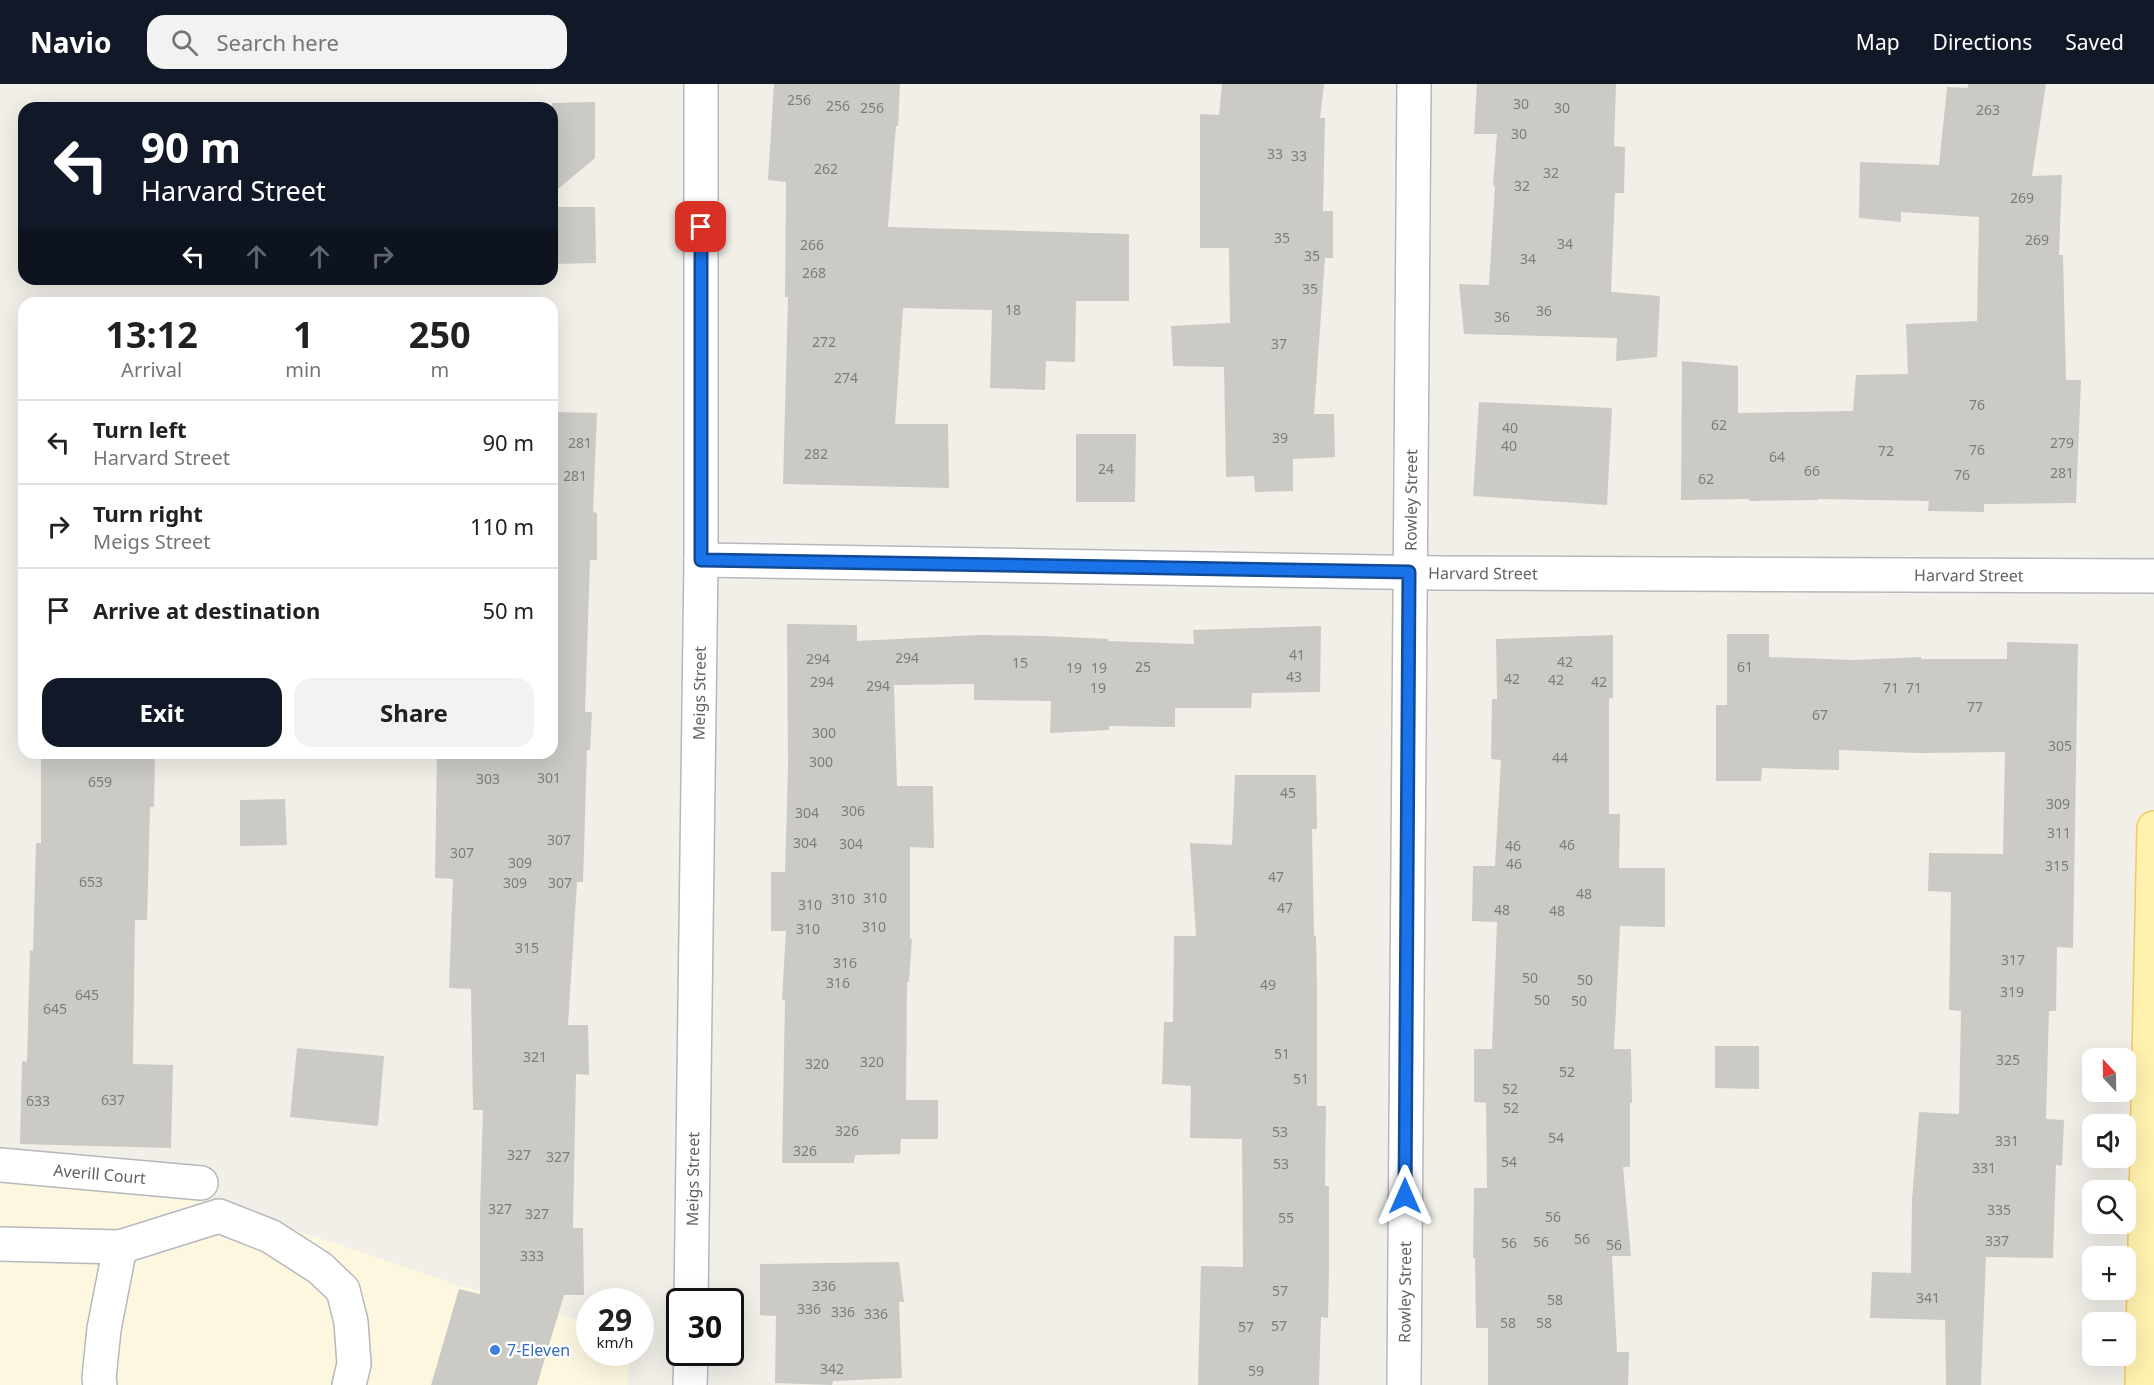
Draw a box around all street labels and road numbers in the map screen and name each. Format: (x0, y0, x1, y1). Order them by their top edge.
street label: Rowley Street (1399, 449, 1422, 551)
street label: Harvard Street (1428, 562, 1538, 584)
street label: Harvard Street (1914, 564, 2024, 586)
street label: Meigs Street (688, 646, 711, 740)
street label: Meigs Street (681, 1132, 704, 1226)
street label: Averill Court (52, 1159, 147, 1189)
street label: Rowley Street (1393, 1241, 1416, 1343)

